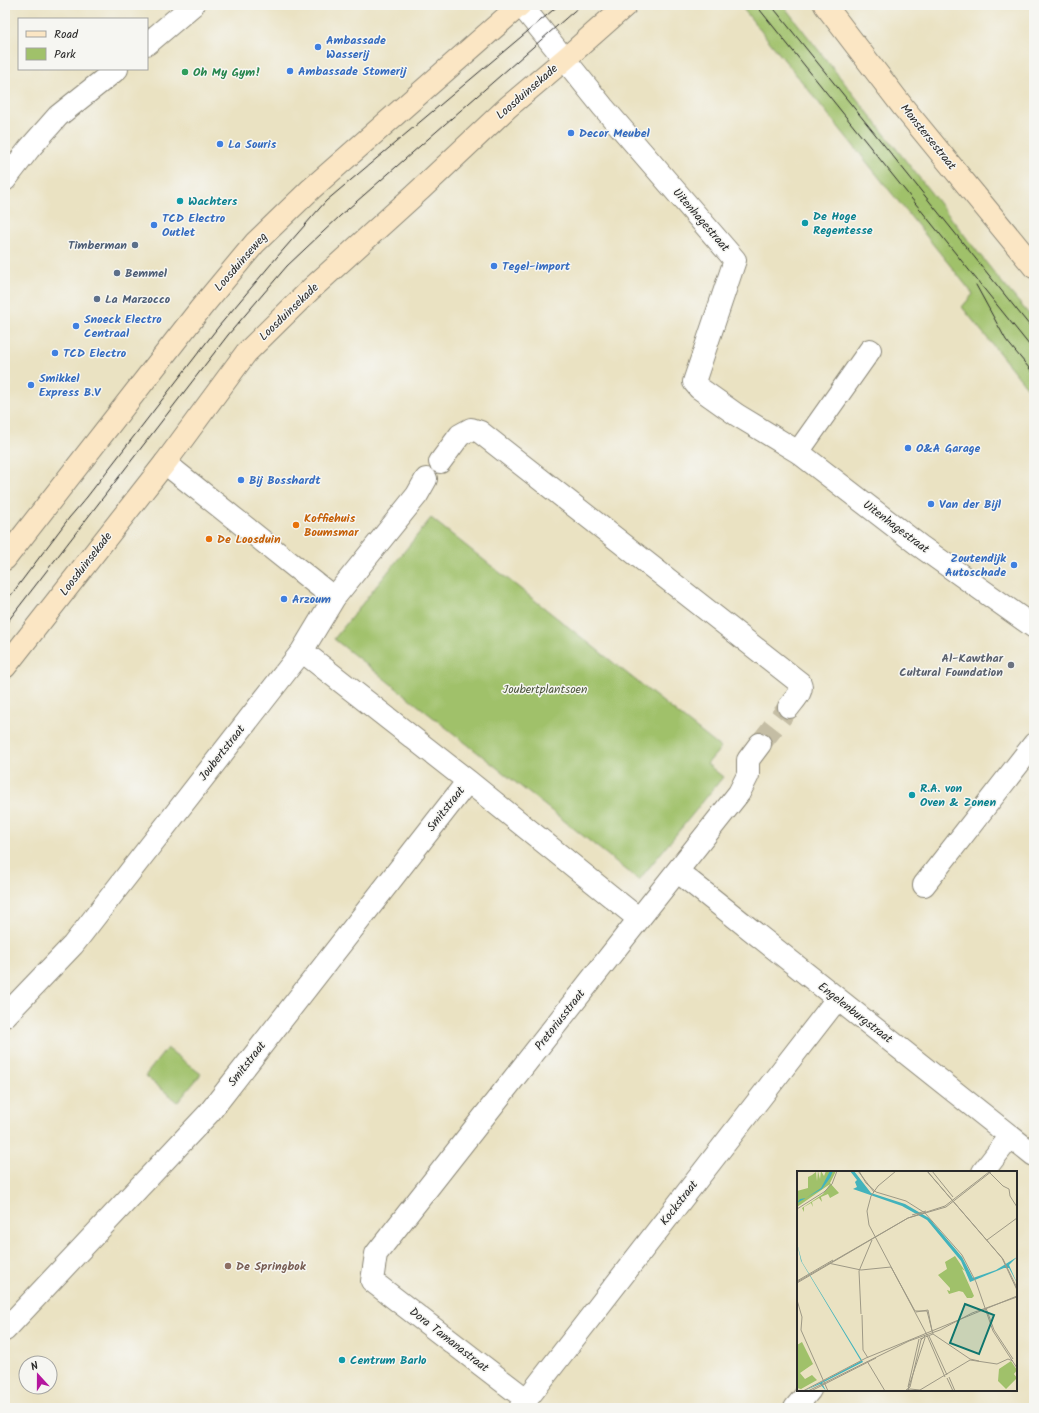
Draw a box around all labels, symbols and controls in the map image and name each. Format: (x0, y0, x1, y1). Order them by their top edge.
legend (18, 18, 148, 70)
text: Road (54, 25, 79, 44)
place label: Ambassade Wasserij (326, 31, 386, 64)
marker: Ambassade Wasserij (313, 42, 323, 52)
text: Park (54, 45, 76, 64)
street label: Loosduinsekade (492, 59, 563, 124)
place label: Ambassade Stomerij (298, 62, 407, 81)
place label: Oh My Gym! (193, 63, 261, 82)
marker: Ambassade Stomerij (285, 66, 295, 76)
marker: Oh My Gym! (180, 67, 190, 77)
street label: Monstersestraat (895, 100, 961, 175)
place label: Decor Meubel (579, 124, 651, 143)
marker: Decor Meubel (566, 128, 576, 138)
place label: La Souris (228, 135, 277, 154)
marker: La Souris (215, 139, 225, 149)
street label: Uitenhagestraat (668, 184, 734, 256)
place label: Wachters (188, 192, 238, 211)
marker: Wachters (175, 196, 185, 206)
place label: De Hoge Regentesse (813, 207, 873, 240)
place label: TCD Electro Outlet (162, 209, 226, 242)
marker: De Hoge Regentesse (800, 218, 810, 228)
marker: TCD Electro Outlet (149, 220, 159, 230)
street label: Loosduinseweg (210, 228, 272, 296)
place label: Timberman (68, 236, 127, 255)
marker: Timberman (130, 240, 140, 250)
place label: Tegel-import (502, 257, 571, 276)
marker: Tegel-import (489, 261, 499, 271)
place label: Bemmel (125, 264, 168, 283)
marker: Bemmel (112, 268, 122, 278)
street label: Loosduinsekade (255, 278, 324, 345)
place label: La Marzocco (105, 290, 171, 309)
marker: La Marzocco (92, 294, 102, 304)
place label: Snoeck Electro Centraal (84, 310, 162, 343)
marker: Snoeck Electro Centraal (71, 321, 81, 331)
place label: TCD Electro (63, 344, 127, 363)
marker: TCD Electro (50, 348, 60, 358)
place label: Smikkel Express B.V (39, 369, 102, 402)
marker: Smikkel Express B.V (26, 380, 36, 390)
place label: O&A Garage (916, 439, 981, 458)
marker: O&A Garage (903, 443, 913, 453)
place label: Bij Bosshardt (249, 471, 321, 490)
marker: Bij Bosshardt (236, 475, 246, 485)
place label: Van der Bijl (939, 495, 1002, 514)
street label: Uitenhagestraat (859, 496, 934, 559)
marker: Van der Bijl (926, 499, 936, 509)
place label: Koffiehuis Boumsmar (304, 509, 359, 542)
marker: Koffiehuis Boumsmar (291, 520, 301, 530)
street label: Loosduinsekade (55, 527, 117, 600)
place label: De Loosduin (217, 530, 281, 549)
marker: De Loosduin (204, 534, 214, 544)
place label: Zoutendijk Autoschade (945, 549, 1007, 582)
marker: Zoutendijk Autoschade (1009, 560, 1019, 570)
place label: Arzoum (292, 590, 331, 609)
marker: Arzoum (279, 594, 289, 604)
place label: Al-Kawthar Cultural Foundation (899, 649, 1004, 682)
marker: Al-Kawthar Cultural Foundation (1006, 660, 1016, 670)
park label: Joubertplantsoen (503, 680, 587, 699)
street label: Joubertstraat (194, 721, 250, 785)
place label: R.A. von Oven & Zonen (920, 779, 996, 812)
street label: Smitstraat (422, 782, 470, 836)
marker: R.A. von Oven & Zonen (907, 790, 917, 800)
street label: Engelenburgstraat (813, 978, 897, 1049)
street label: Pretoriusstraat (530, 985, 590, 1055)
street label: Smitstraat (223, 1037, 271, 1091)
inset map (797, 1171, 1017, 1391)
street label: Kockstraat (655, 1176, 703, 1230)
place label: De Springbok (236, 1257, 307, 1276)
marker: De Springbok (223, 1261, 233, 1271)
street label: Dora Tamanastraat (405, 1303, 493, 1377)
place label: Centrum Barlo (350, 1351, 427, 1370)
north arrow (18, 1355, 58, 1395)
marker: Centrum Barlo (337, 1355, 347, 1365)
text: N (28, 1357, 41, 1376)

